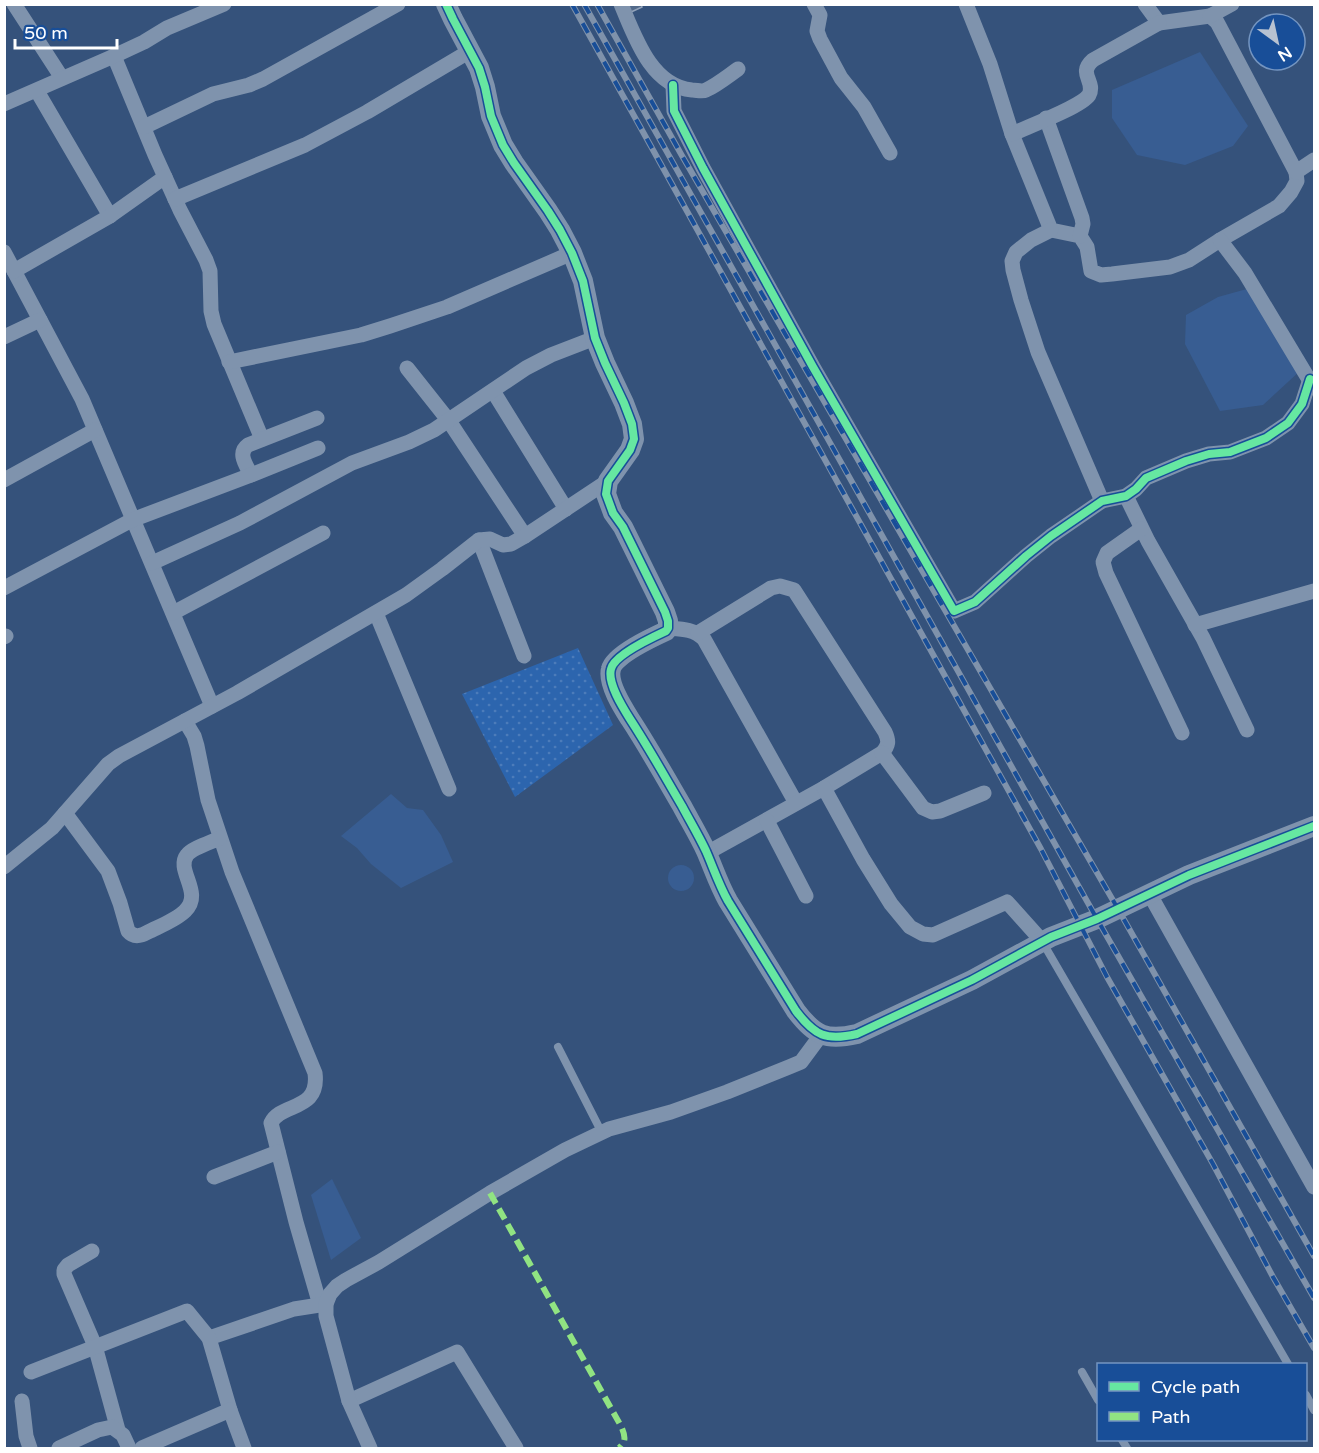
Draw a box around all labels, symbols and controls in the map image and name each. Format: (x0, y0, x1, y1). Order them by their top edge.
scale bar (15, 12, 117, 50)
north arrow (1247, 12, 1307, 72)
text: 50 m (24, 22, 68, 44)
text: N (1274, 42, 1295, 66)
legend (1097, 1363, 1307, 1441)
text: Cycle path (1151, 1376, 1240, 1398)
text: Path (1151, 1406, 1190, 1428)

